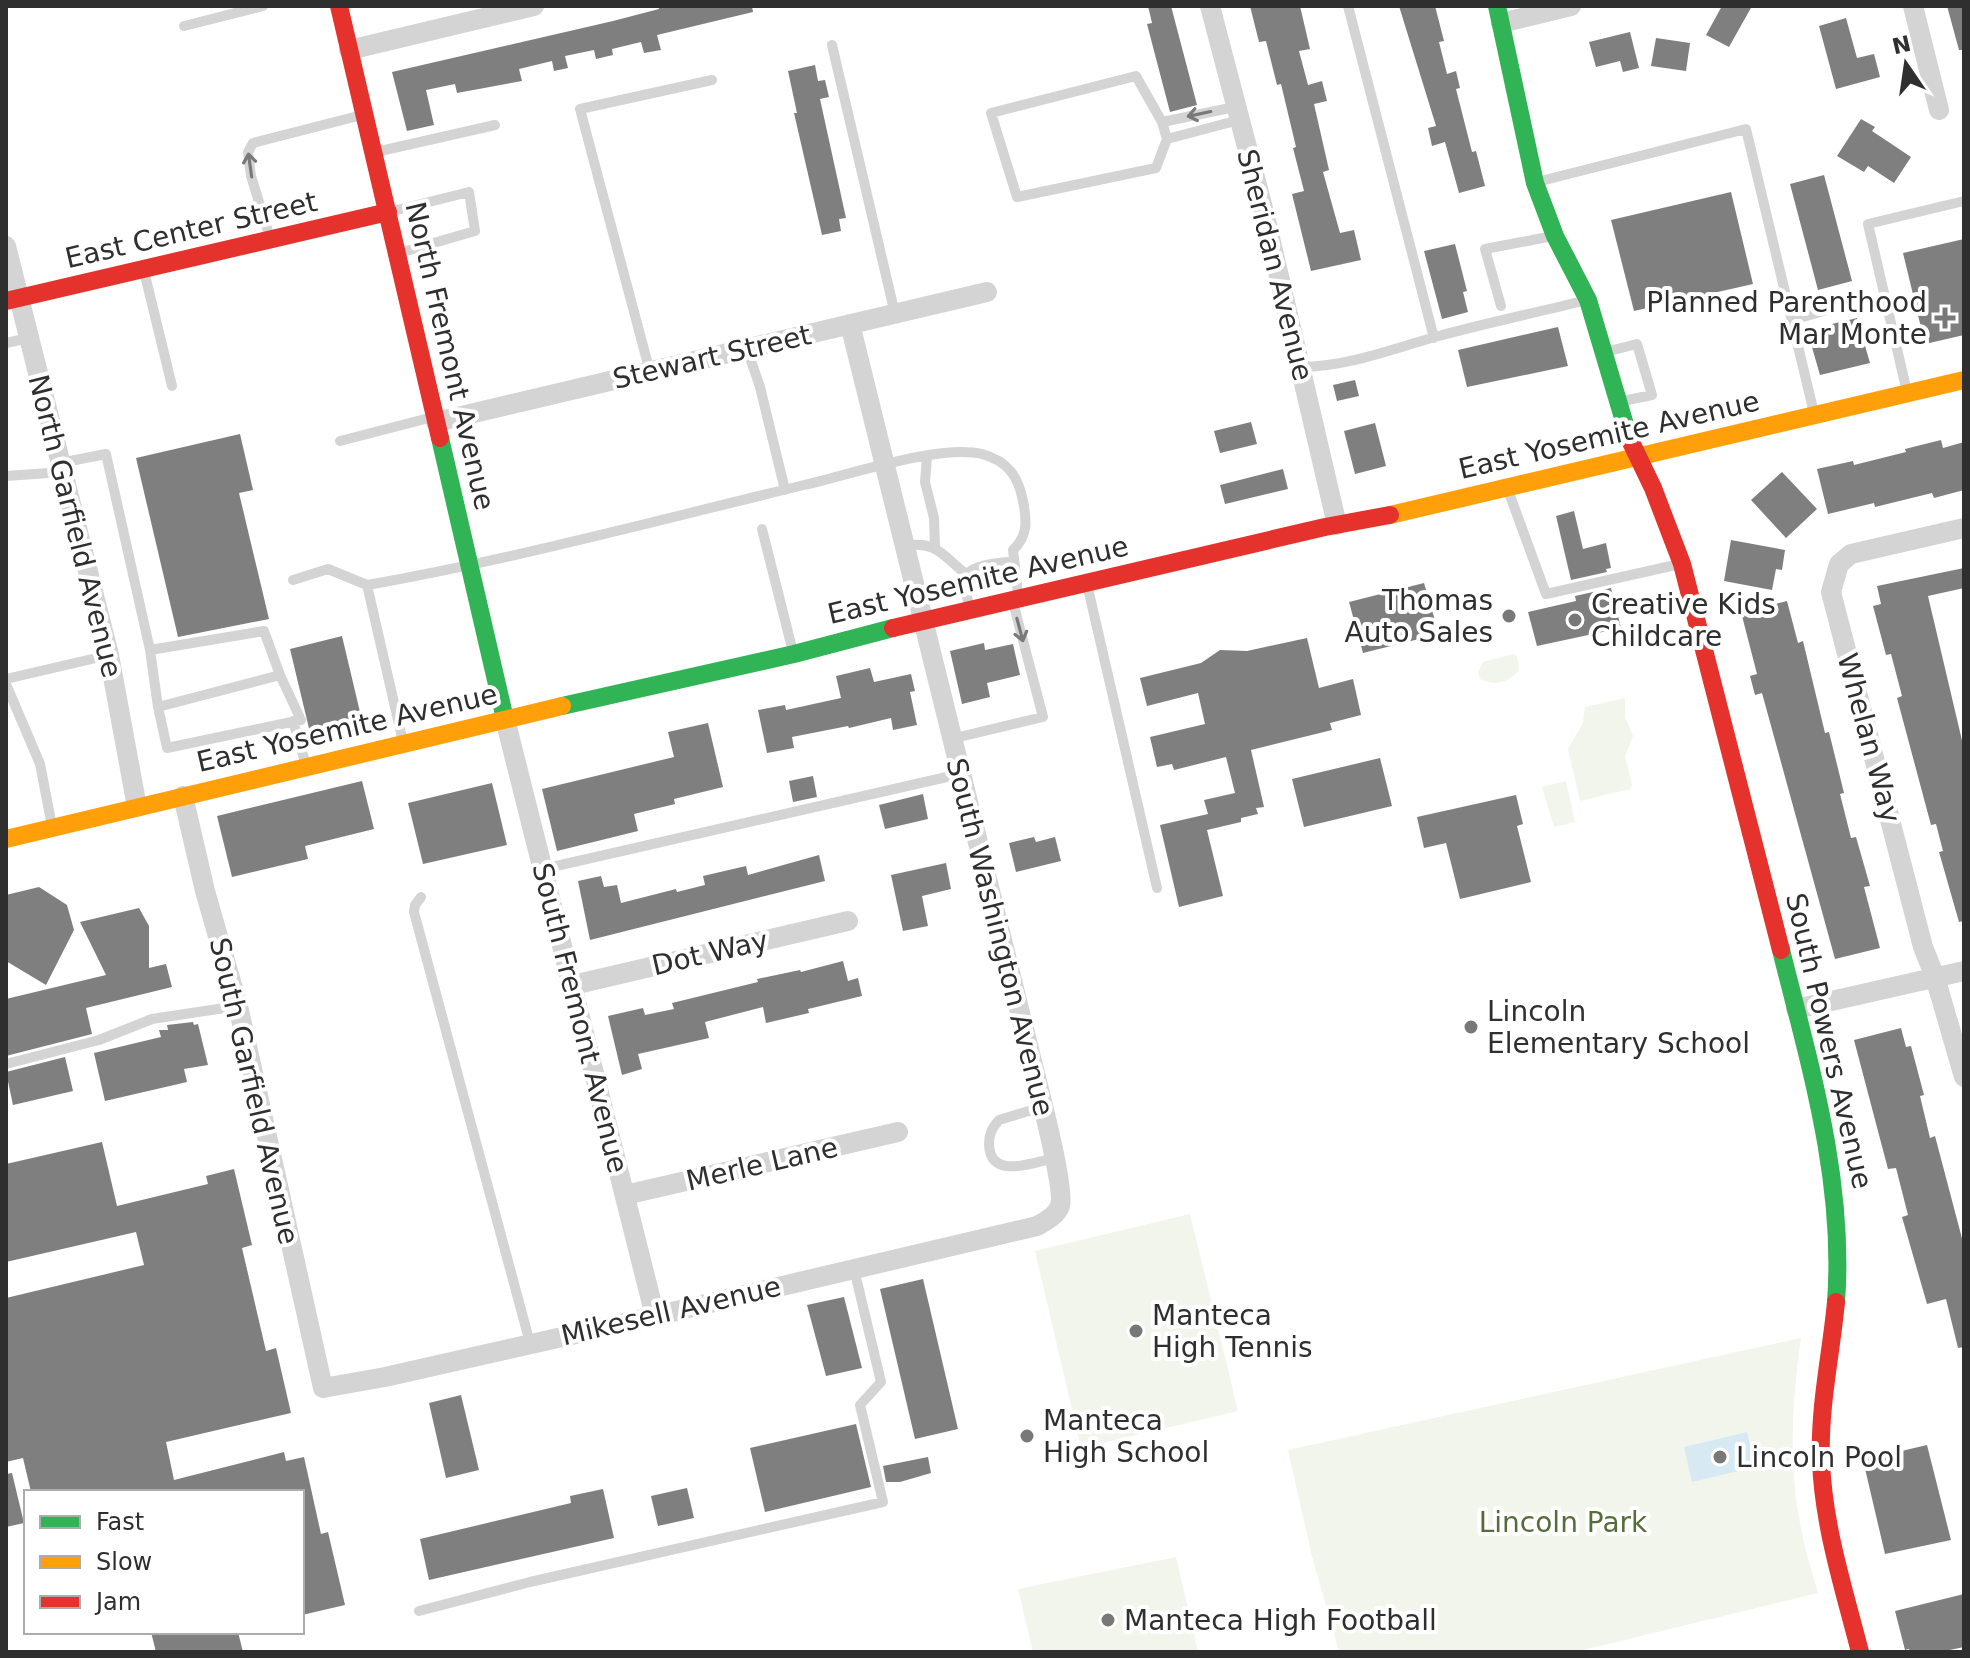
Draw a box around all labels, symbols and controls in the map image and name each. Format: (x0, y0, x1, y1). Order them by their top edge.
north arrow (1866, 24, 1946, 104)
text: N (1890, 31, 1913, 59)
one-way arrow (1186, 108, 1212, 123)
street label: Sheridan Avenue (1230, 146, 1320, 384)
one-way arrow (242, 153, 257, 178)
street label: East Center Street (62, 185, 320, 275)
street label: North Fremont Avenue (398, 199, 502, 513)
place label: Planned Parenthood Mar Monte (1646, 286, 1927, 351)
marker: Planned Parenthood Mar Monte (1934, 307, 1956, 329)
street label: Stewart Street (610, 318, 814, 396)
street label: North Garfield Avenue (21, 371, 129, 681)
street label: East Yosemite Avenue (1455, 384, 1763, 486)
street label: East Yosemite Avenue (824, 529, 1132, 631)
place label: Thomas Auto Sales (1345, 584, 1493, 649)
place label: Creative Kids Childcare (1591, 588, 1776, 653)
marker: Thomas Auto Sales (1500, 607, 1518, 625)
marker: Creative Kids Childcare (1566, 611, 1584, 629)
one-way arrow (1013, 617, 1028, 642)
street label: Whelan Way (1831, 650, 1907, 826)
street label: East Yosemite Avenue (193, 677, 501, 779)
street label: South Washington Avenue (940, 755, 1060, 1119)
street label: South Fremont Avenue (525, 859, 635, 1177)
street label: South Powers Avenue (1779, 890, 1879, 1192)
street label: Dot Way (649, 924, 771, 982)
street label: South Garfield Avenue (203, 934, 305, 1248)
place label: Lincoln Elementary School (1487, 995, 1750, 1060)
marker: Lincoln Elementary School (1462, 1018, 1480, 1036)
street label: Merle Lane (683, 1131, 841, 1197)
street label: Mikesell Avenue (558, 1270, 784, 1352)
place label: Manteca High Tennis (1152, 1299, 1313, 1364)
marker: Manteca High Tennis (1127, 1322, 1145, 1340)
place label: Manteca High School (1043, 1404, 1209, 1469)
marker: Manteca High School (1018, 1427, 1036, 1445)
place label: Lincoln Pool (1736, 1441, 1902, 1474)
marker: Lincoln Pool (1711, 1448, 1729, 1466)
legend (24, 1490, 304, 1634)
park label: Lincoln Park (1479, 1506, 1648, 1539)
text: Fast (96, 1508, 144, 1536)
text: Slow (96, 1548, 152, 1576)
text: Jam (94, 1588, 141, 1616)
place label: Manteca High Football (1124, 1604, 1437, 1637)
marker: Manteca High Football (1099, 1611, 1117, 1629)

